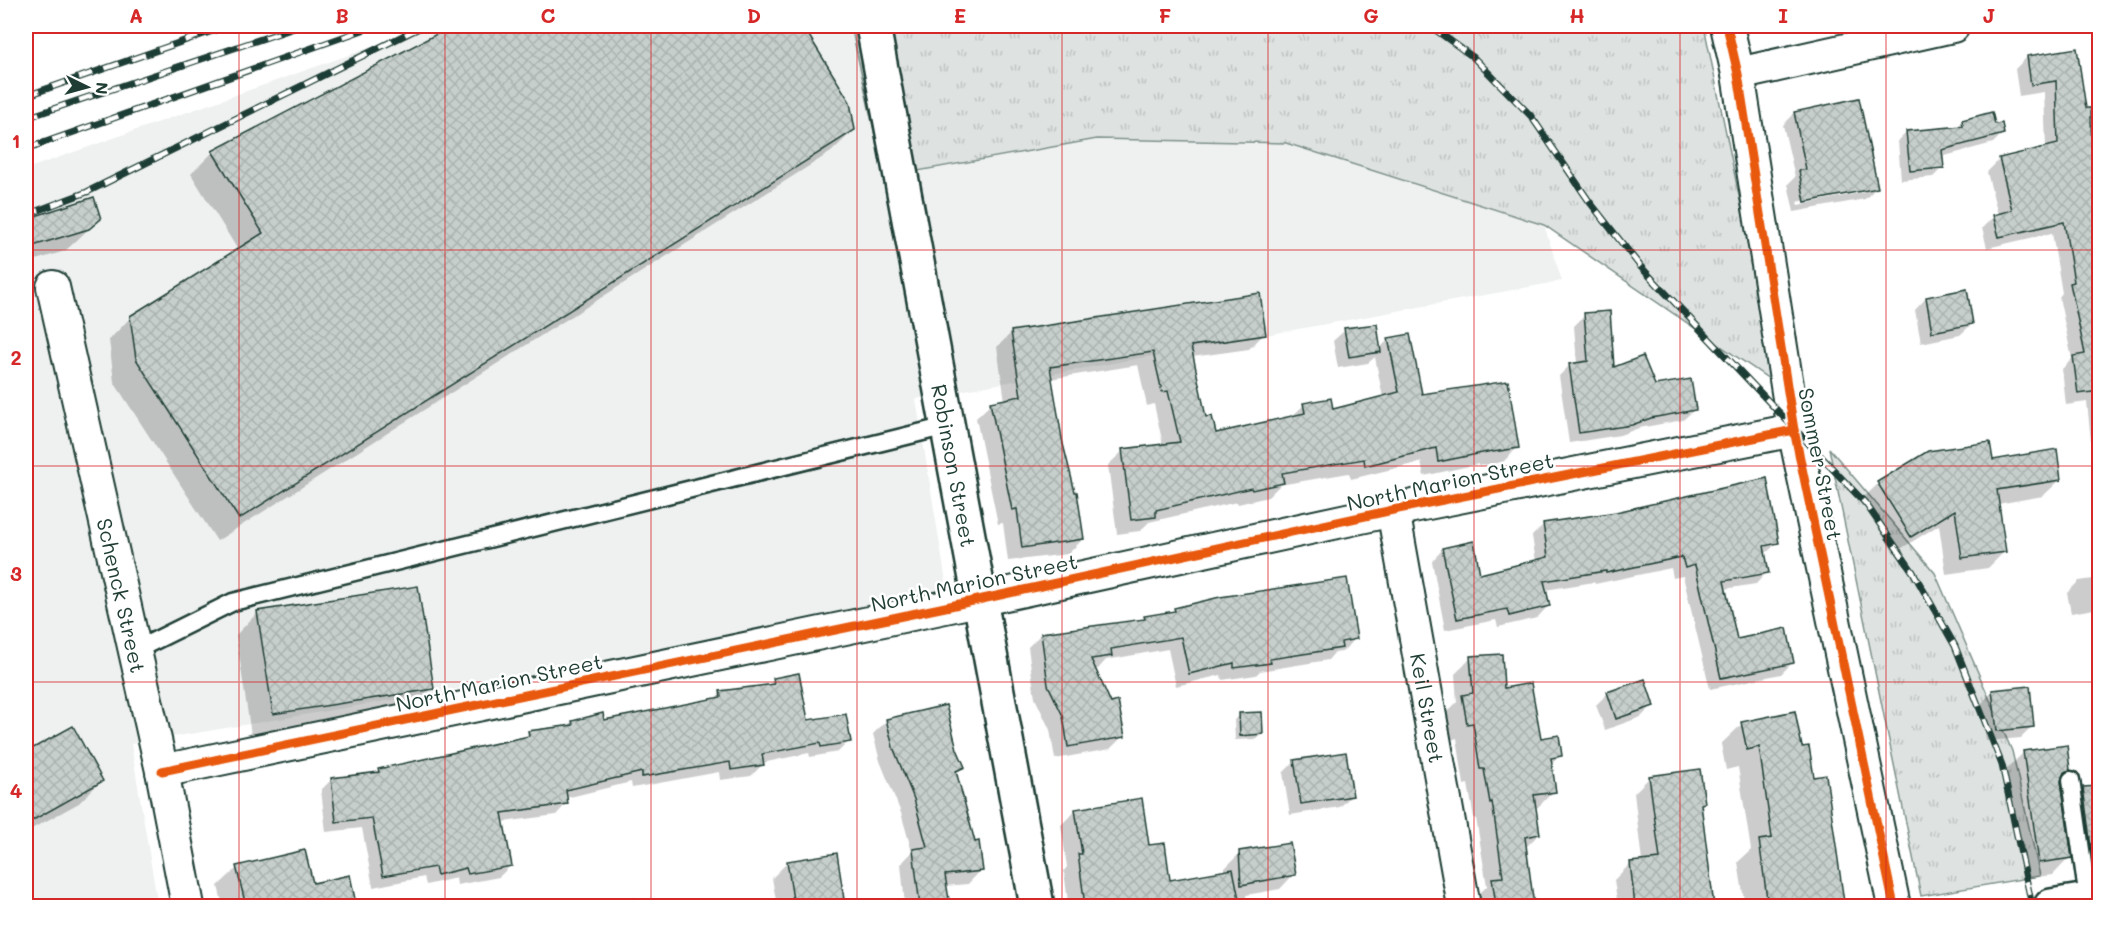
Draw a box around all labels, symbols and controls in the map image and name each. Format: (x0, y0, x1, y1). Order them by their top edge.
text: A (129, 2, 143, 28)
text: B (335, 2, 349, 28)
text: C (541, 2, 556, 28)
text: D (747, 2, 761, 28)
text: E (954, 2, 966, 28)
text: F (1159, 2, 1172, 28)
text: G (1363, 2, 1379, 28)
text: H (1569, 2, 1585, 28)
text: I (1778, 2, 1788, 28)
text: J (1982, 2, 1996, 28)
north arrow (57, 57, 117, 117)
text: N (91, 81, 113, 95)
text: 1 (12, 127, 20, 153)
text: 2 (10, 344, 22, 370)
street label: Robinson Street (926, 382, 983, 549)
street label: Sommer Street (1793, 385, 1849, 543)
street label: North Marion Street (1344, 446, 1556, 516)
street label: Schenck Street (92, 515, 153, 675)
street label: North Marion Street (868, 547, 1080, 617)
text: 3 (10, 560, 22, 586)
street label: North Marion Street (393, 647, 605, 717)
street label: Keil Street (1405, 651, 1452, 765)
text: 4 (10, 777, 23, 803)

